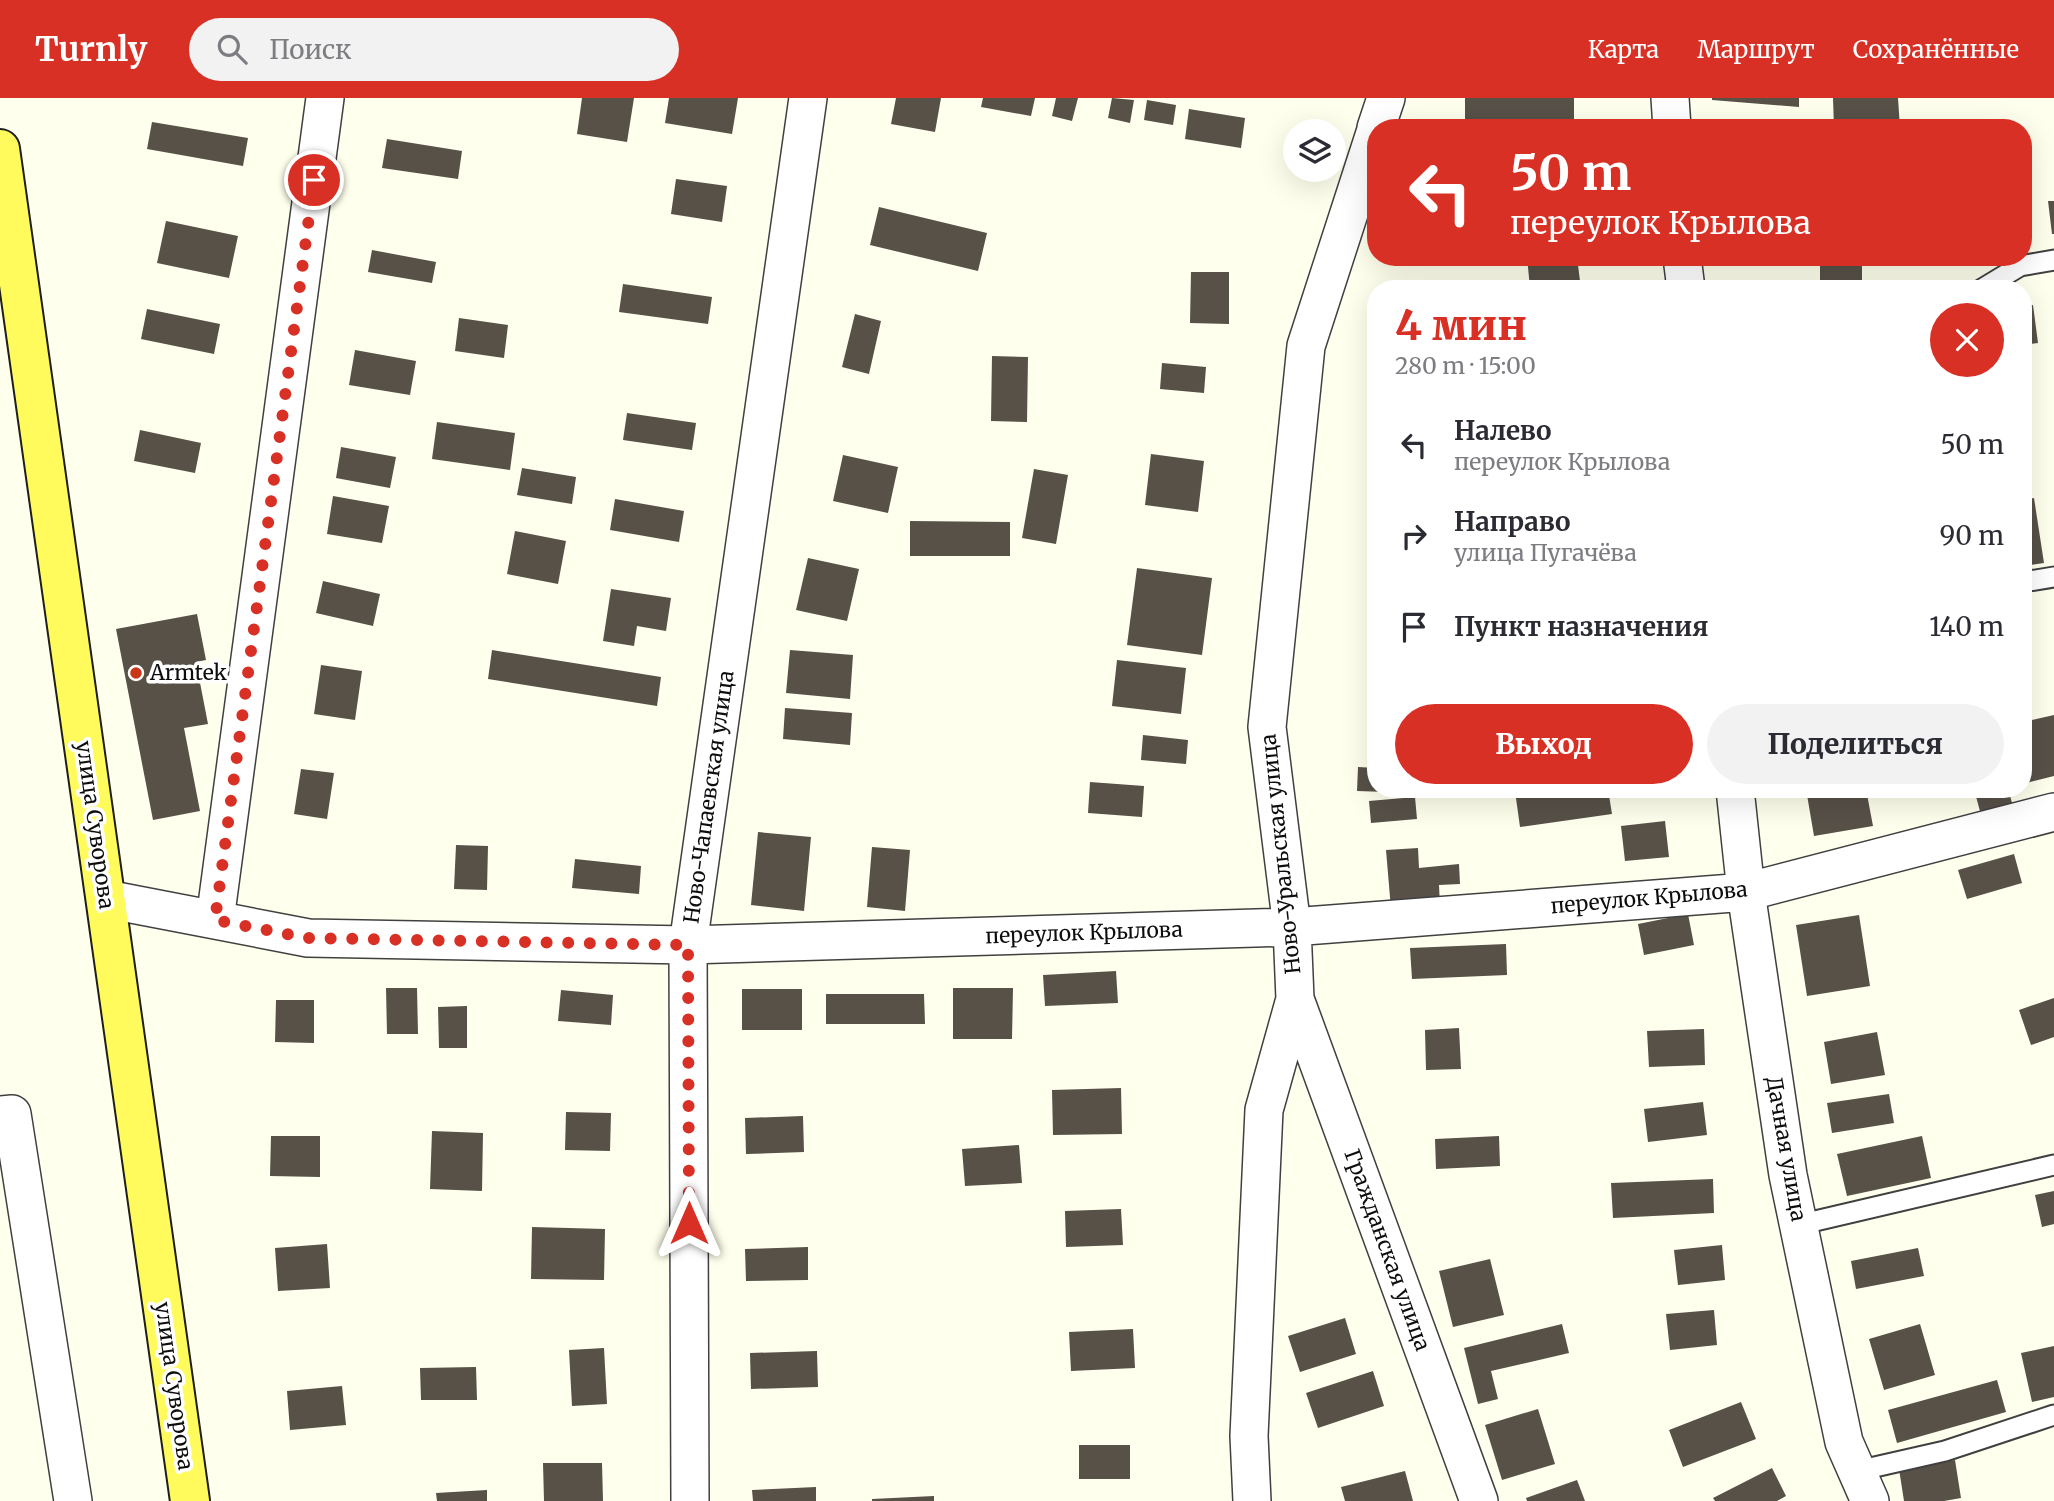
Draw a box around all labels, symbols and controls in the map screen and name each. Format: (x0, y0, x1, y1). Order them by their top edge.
search box (189, 18, 679, 81)
text: Turnly (35, 29, 147, 70)
icon: search (213, 30, 251, 68)
text: Поиск (269, 33, 352, 66)
text: Карта (1588, 34, 1659, 65)
text: Маршрут (1697, 34, 1815, 65)
text: Сохранённые (1853, 34, 2019, 65)
map controls (1283, 119, 1346, 182)
button: layers (1283, 119, 1346, 182)
text: 50 m (1510, 142, 1631, 203)
icon: left (1395, 147, 1486, 238)
pin (284, 150, 344, 210)
icon: arrive (295, 161, 333, 199)
text: переулок Крылова (1510, 203, 1811, 243)
text: 4 мин (1395, 299, 1527, 351)
button: close (1930, 303, 2004, 377)
text: 280 m · 15:00 (1395, 351, 1536, 380)
text: Налево (1454, 414, 1552, 447)
icon: left (1395, 426, 1433, 464)
text: 50 m (1940, 428, 2004, 461)
text: переулок Крылова (1454, 447, 1670, 476)
text: Направо (1454, 505, 1571, 538)
icon: right (1395, 517, 1433, 555)
text: 90 m (1940, 519, 2004, 552)
text: улица Пугачёва (1454, 538, 1637, 567)
icon: arrive (1395, 608, 1433, 646)
text: Пункт назначения (1454, 610, 1708, 643)
text: 140 m (1929, 610, 2004, 643)
place label: Armtek (149, 659, 228, 686)
marker: Armtek (128, 665, 144, 681)
street label: Ново-Чапаевская улица (677, 669, 740, 925)
button: Выход (1395, 704, 1693, 784)
button: Поделиться (1707, 704, 2004, 784)
street label: Ново-Уральская улица (1254, 733, 1307, 975)
street label: улица Суворова (70, 739, 121, 911)
street label: переулок Крылова (1549, 875, 1749, 920)
street label: переулок Крылова (985, 916, 1183, 949)
street label: Дачная улица (1760, 1074, 1813, 1223)
street label: Гражданская улица (1338, 1145, 1437, 1354)
position arrow (652, 1186, 726, 1260)
street label: улица Суворова (149, 1300, 200, 1472)

